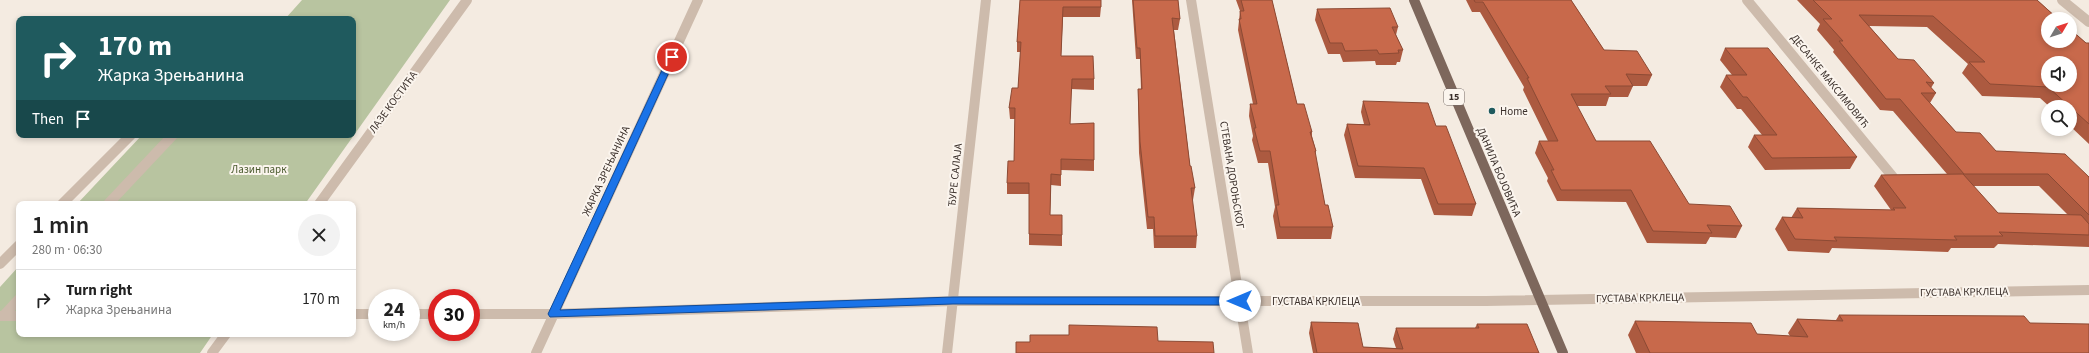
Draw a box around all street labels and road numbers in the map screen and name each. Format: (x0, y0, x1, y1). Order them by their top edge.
street label: ДЕСАНКЕ МАКСИМОВИЋ (1787, 31, 1873, 131)
street label: ЛАЗЕ КОСТИЋА (365, 68, 421, 136)
road number: 15 (1444, 89, 1464, 105)
street label: СТЕВАНА ДОРОЊСКОГ (1216, 120, 1248, 230)
street label: ЖАРКА ЗРЕЊАНИНА (579, 124, 633, 218)
street label: ДАНИЛА БОЈОВИЋА (1473, 125, 1525, 219)
street label: ЂУРЕ САЛАЈА (944, 143, 966, 207)
street label: ГУСТАВА КРКЛЕЦА (1920, 284, 2008, 300)
street label: ГУСТАВА КРКЛЕЦА (1596, 290, 1684, 306)
street label: ГУСТАВА КРКЛЕЦА (1272, 294, 1360, 309)

